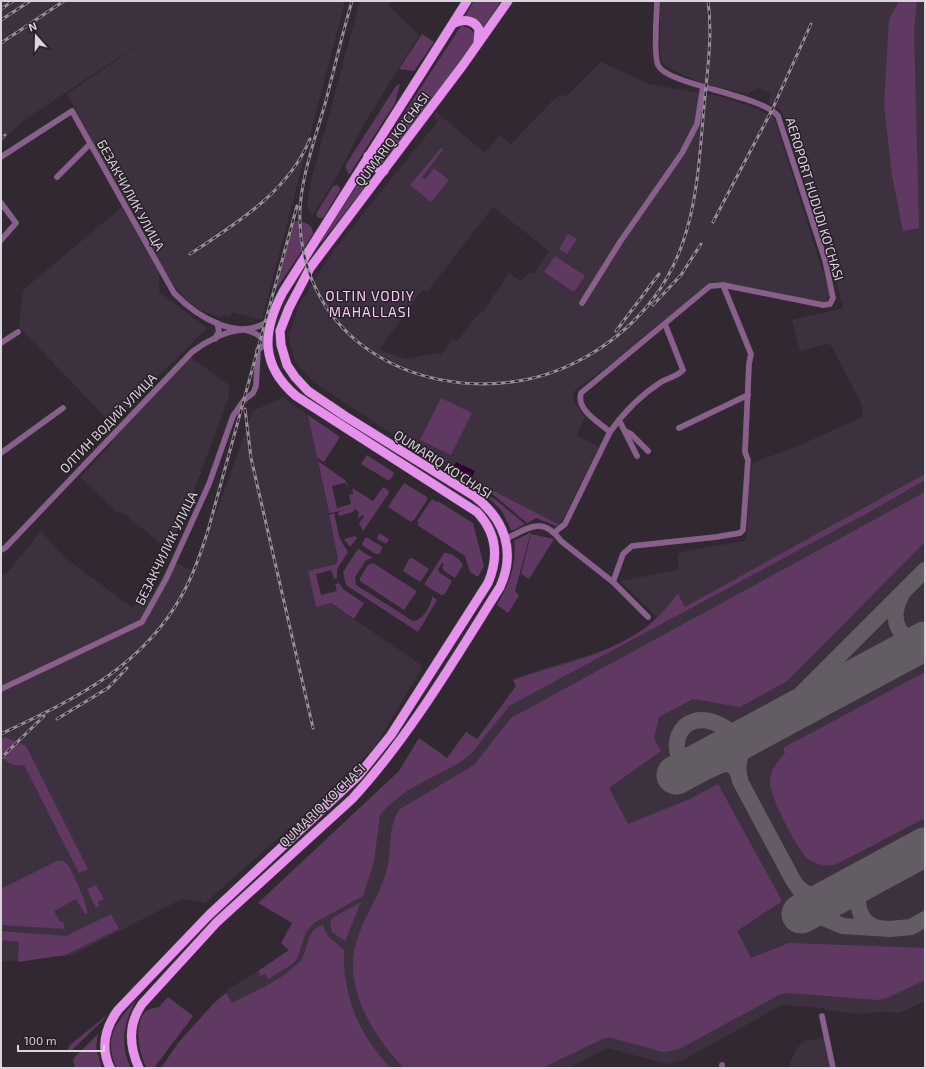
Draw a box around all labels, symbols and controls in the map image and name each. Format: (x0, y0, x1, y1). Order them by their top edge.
north arrow (16, 16, 56, 56)
text: N (26, 19, 38, 34)
street label: QUMARIQ KO'CHASI (351, 89, 433, 189)
street label: AEROPORT HUDUDI KO'CHASI (783, 116, 847, 282)
street label: БЕЗАКЧИЛИК УЛИЦА (94, 137, 168, 253)
district label: OLTIN VODIY MAHALLASI (325, 287, 415, 320)
street label: ОЛТИН ВОДИЙ УЛИЦА (56, 370, 160, 476)
street label: QUMARIQ KO'CHASI (391, 426, 495, 502)
street label: БЕЗАКЧИЛИК УЛИЦА (131, 488, 201, 608)
street label: QUMARIQ KO'CHASI (276, 760, 368, 850)
scale bar (18, 1027, 104, 1053)
text: 100 m (24, 1033, 56, 1047)

